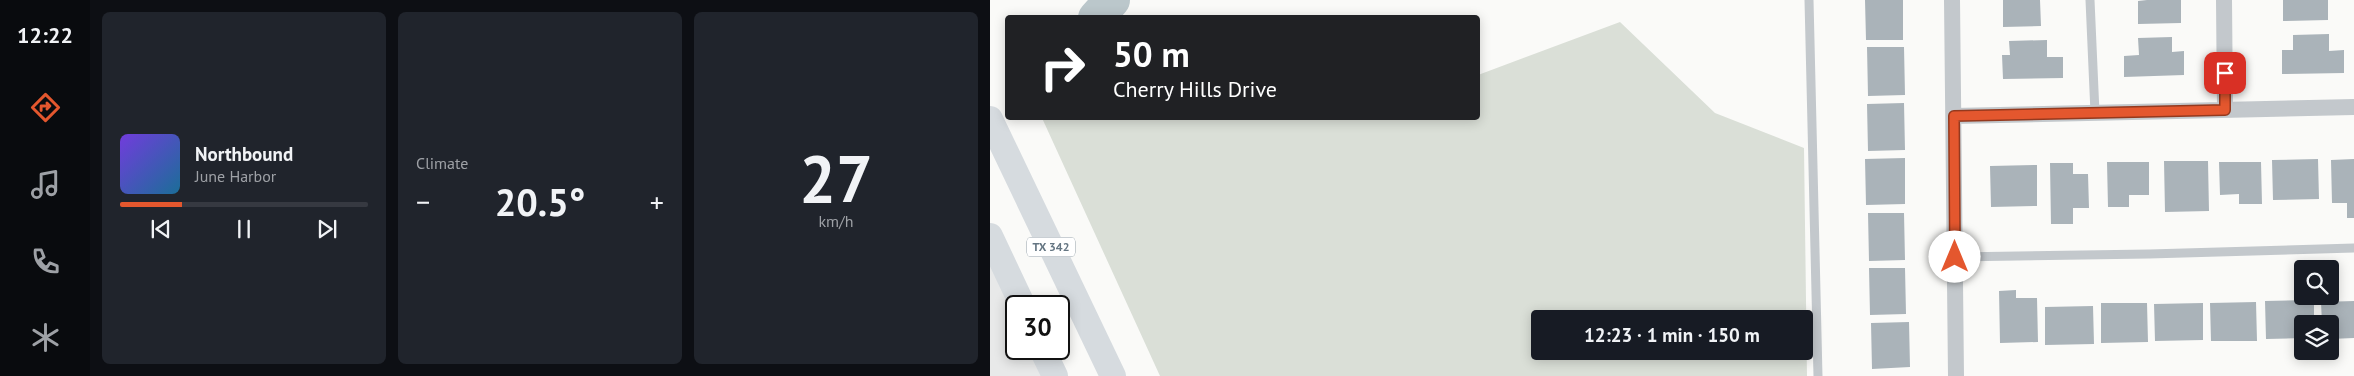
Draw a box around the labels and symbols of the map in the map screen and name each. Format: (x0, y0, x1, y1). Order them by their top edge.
pin (2204, 52, 2246, 94)
position arrow (1928, 230, 1980, 282)
road number: TX 342 (1027, 238, 1075, 256)
speed limit sign: 30 (1005, 295, 1070, 360)

